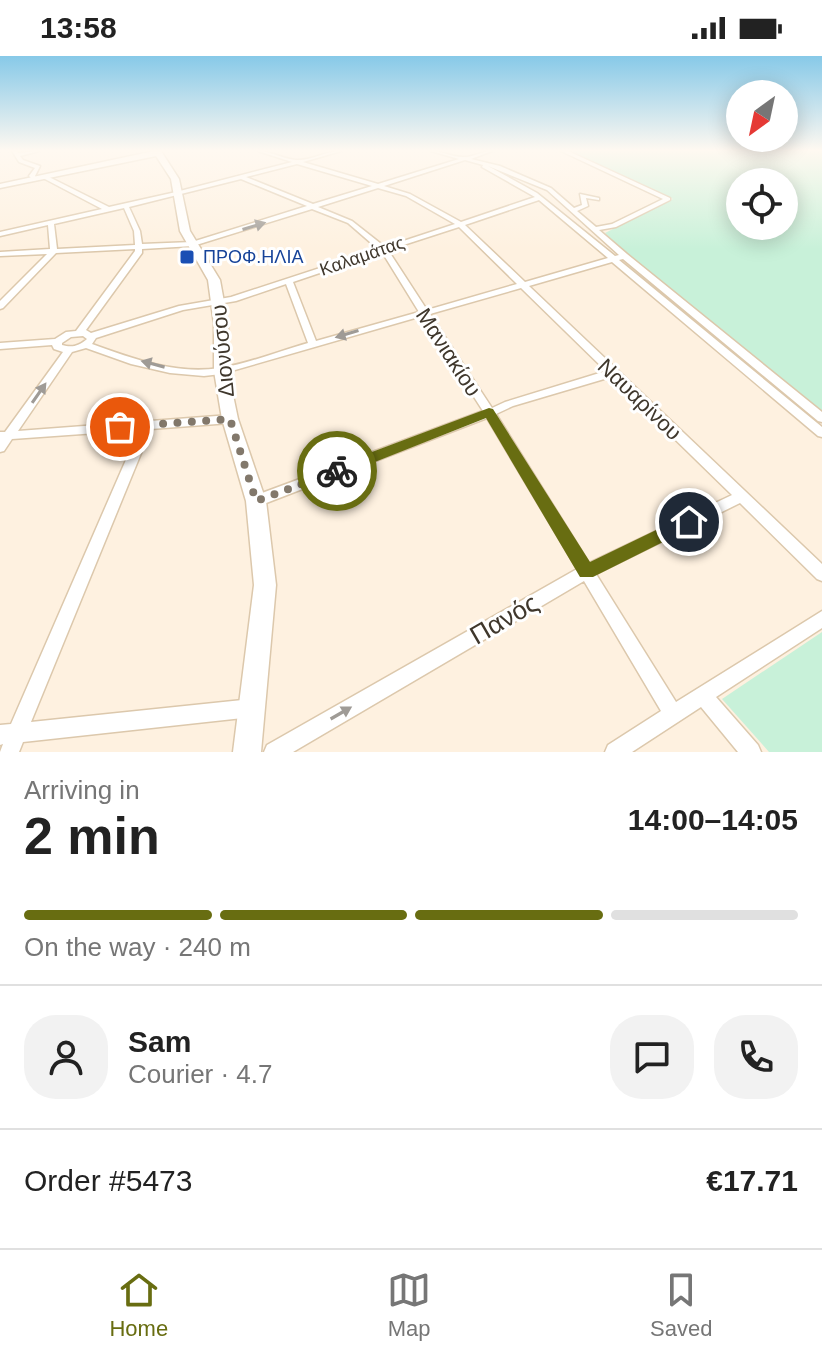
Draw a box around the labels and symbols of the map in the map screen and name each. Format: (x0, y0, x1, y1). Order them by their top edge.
north arrow (726, 80, 798, 152)
one-way arrow (242, 220, 266, 232)
street label: Καλαμάτας (317, 232, 407, 280)
place label: ΠΡΟΦ.ΗΛΙΑ (203, 247, 303, 267)
marker: ΠΡΟΦ.ΗΛΙΑ (178, 248, 196, 266)
street label: Διονύσου (206, 304, 239, 398)
street label: Μανιακίου (411, 304, 486, 401)
one-way arrow (335, 328, 359, 341)
street label: Ναυαρίνου (593, 354, 686, 445)
one-way arrow (140, 358, 165, 370)
one-way arrow (31, 382, 46, 403)
pin (86, 393, 154, 461)
courier (297, 431, 377, 511)
pin (655, 488, 723, 556)
street label: Πανός (465, 588, 543, 650)
one-way arrow (330, 706, 352, 720)

